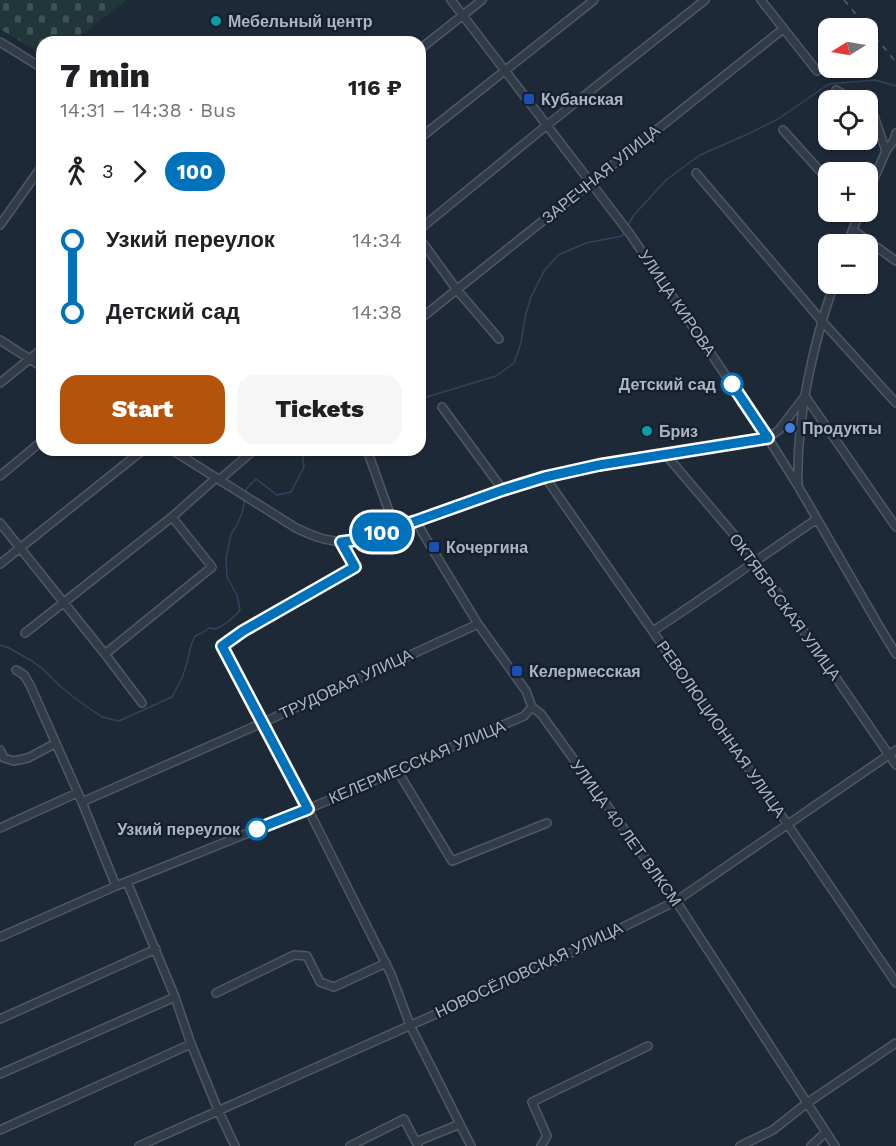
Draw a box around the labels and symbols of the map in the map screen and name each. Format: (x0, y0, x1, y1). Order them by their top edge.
place label: Мебельный центр (228, 12, 373, 31)
marker: Мебельный центр (209, 14, 223, 28)
north arrow (818, 18, 878, 78)
place label: Кубанская (541, 90, 623, 109)
marker: Кубанская (522, 92, 536, 106)
street label: ЗАРЕЧНАЯ УЛИЦА (538, 121, 664, 227)
street label: УЛИЦА КИРОВА (634, 246, 720, 360)
marker: Детский сад (721, 373, 743, 395)
place label: Детский сад (619, 375, 716, 394)
place label: Продукты (802, 419, 882, 438)
marker: Продукты (783, 421, 797, 435)
place label: Бриз (659, 422, 698, 441)
marker: Бриз (640, 424, 654, 438)
line badge: 100 (348, 512, 416, 552)
street label: ОКТЯБРЬСКАЯ УЛИЦА (725, 530, 845, 684)
place label: Кочергина (446, 538, 528, 557)
marker: Кочергина (427, 540, 441, 554)
street label: РЕВОЛЮЦИОННАЯ УЛИЦА (653, 637, 790, 821)
street label: ТРУДОВАЯ УЛИЦА (276, 645, 416, 723)
place label: Келермесская (529, 662, 641, 681)
marker: Келермесская (510, 664, 524, 678)
street label: КЕЛЕРМЕССКАЯ УЛИЦА (326, 716, 508, 808)
street label: УЛИЦА 40 ЛЕТ ВЛКСМ (567, 756, 685, 910)
marker: Узкий переулок (246, 818, 268, 840)
place label: Узкий переулок (117, 820, 241, 839)
street label: НОВОСЁЛОВСКАЯ УЛИЦА (432, 918, 626, 1022)

